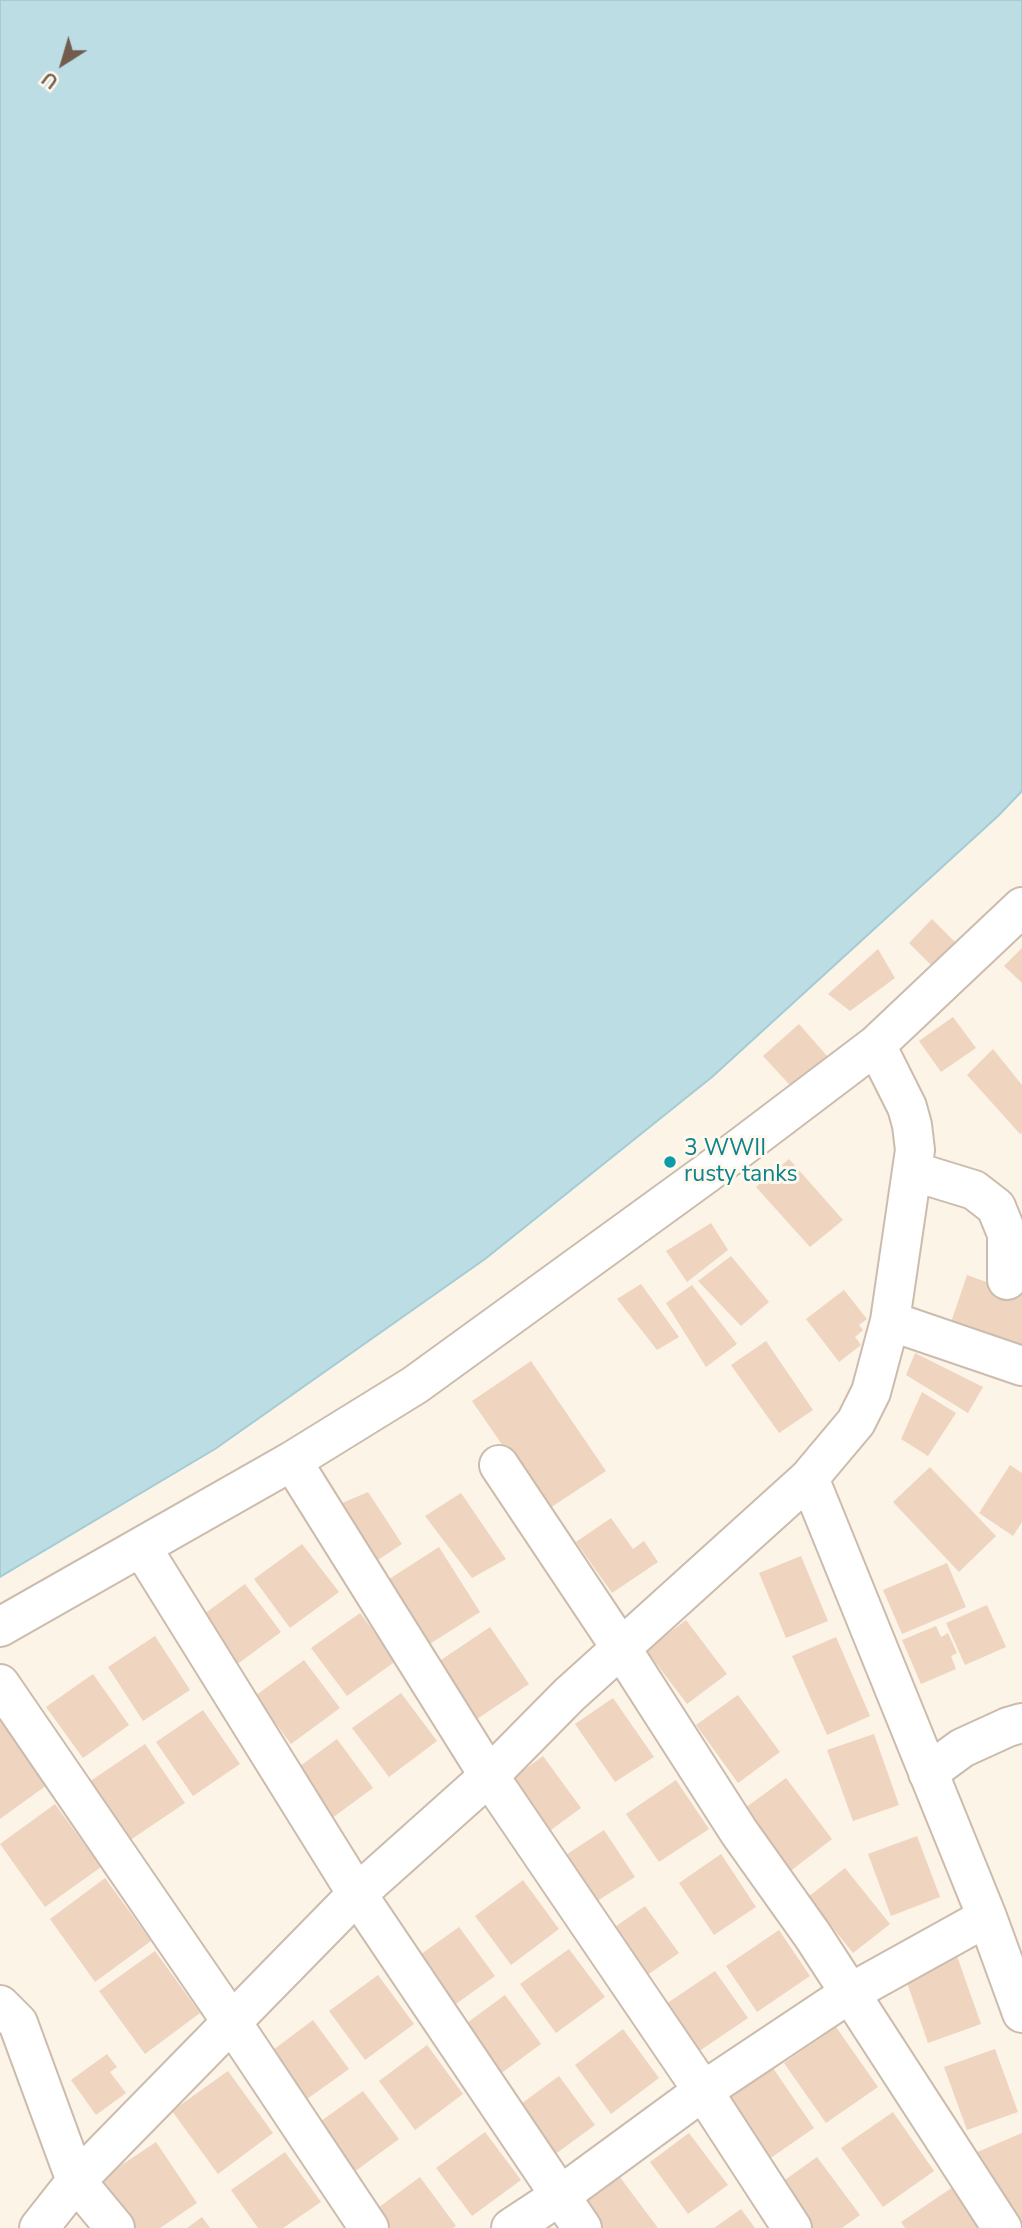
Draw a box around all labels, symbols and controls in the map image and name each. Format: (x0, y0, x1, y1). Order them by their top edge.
north arrow (28, 28, 98, 98)
text: U (37, 65, 64, 94)
place label: 3 WWII rusty tanks (684, 1135, 798, 1189)
marker: 3 WWII rusty tanks (662, 1154, 678, 1170)

